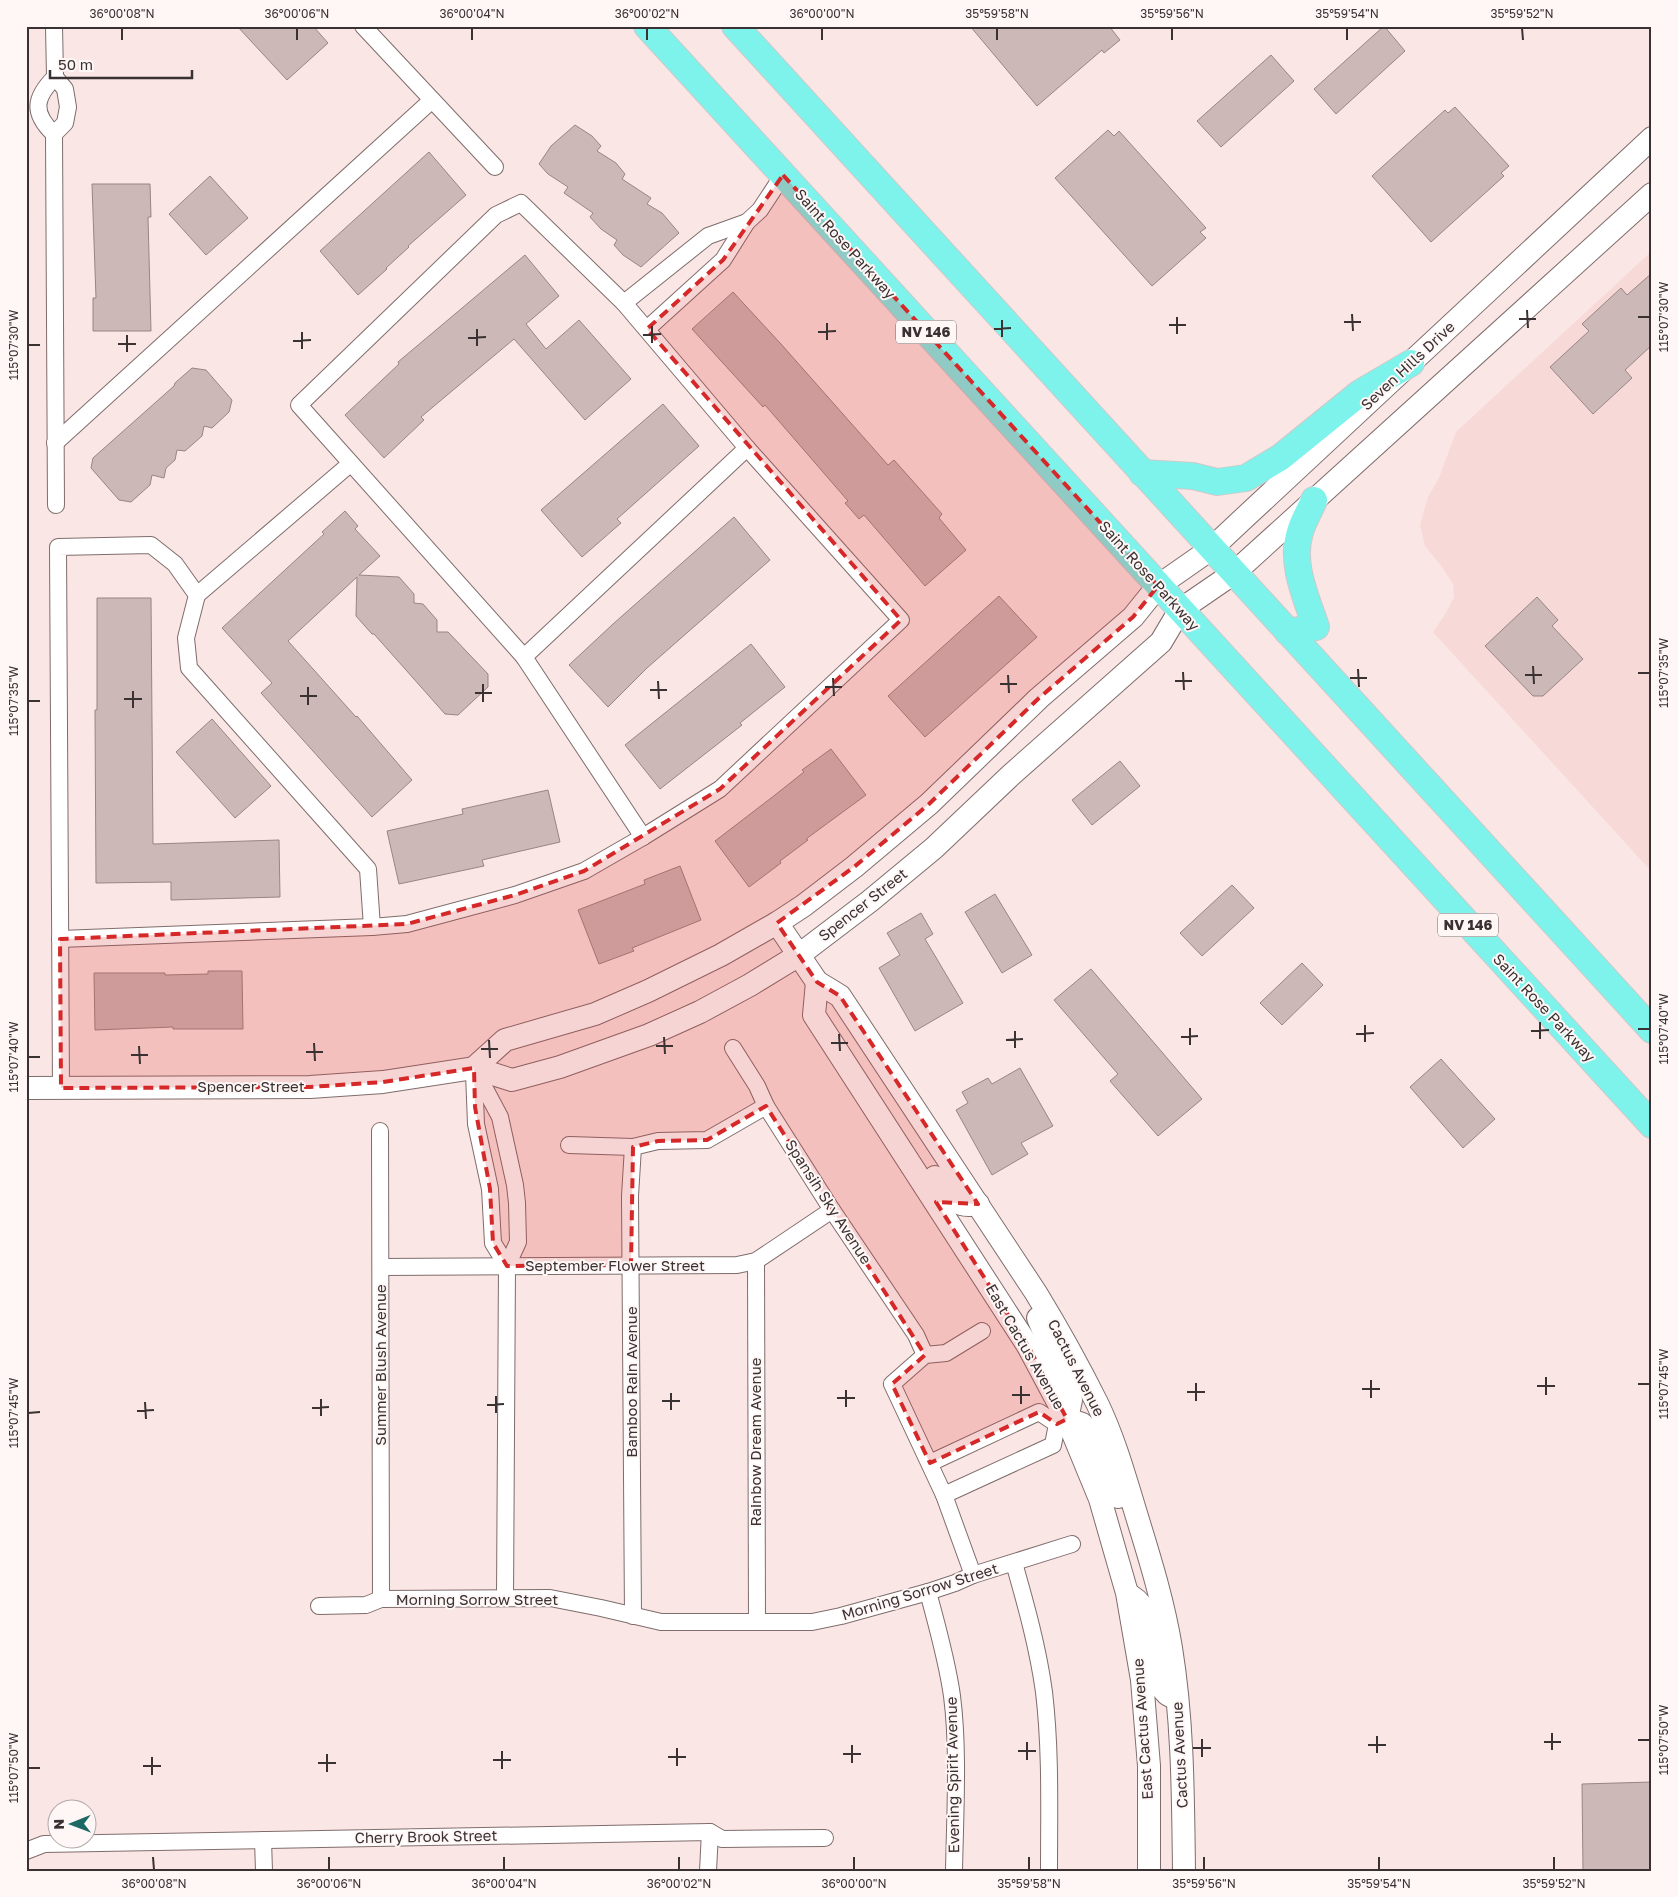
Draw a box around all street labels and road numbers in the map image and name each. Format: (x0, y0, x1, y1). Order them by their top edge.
street label: Saint Rose Parkway (792, 185, 900, 302)
street label: Seven Hills Drive (1357, 317, 1458, 413)
road number: NV 146 (896, 321, 956, 344)
street label: Saint Rose Parkway (1096, 517, 1204, 634)
street label: Spencer Street (814, 864, 910, 944)
road number: NV 146 (1438, 914, 1498, 936)
street label: Saint Rose Parkway (1490, 949, 1600, 1066)
street label: Spencer Street (197, 1077, 305, 1095)
street label: Spansih Sky Avenue (782, 1136, 876, 1267)
street label: September Flower Street (525, 1256, 705, 1274)
street label: East Cactus Avenue (983, 1281, 1069, 1413)
street label: Summer Blush Avenue (371, 1284, 389, 1446)
street label: Bamboo Rain Avenue (622, 1306, 640, 1458)
street label: Cactus Avenue (1045, 1316, 1109, 1419)
street label: Rainbow Dream Avenue (746, 1357, 764, 1527)
street label: Morning Sorrow Street (839, 1559, 1000, 1623)
street label: Morning Sorrow Street (396, 1590, 558, 1608)
street label: East Cactus Avenue (1128, 1657, 1156, 1800)
street label: Evening Spirit Avenue (942, 1696, 962, 1853)
street label: Cactus Avenue (1167, 1701, 1191, 1809)
street label: Cherry Brook Street (354, 1826, 498, 1846)

